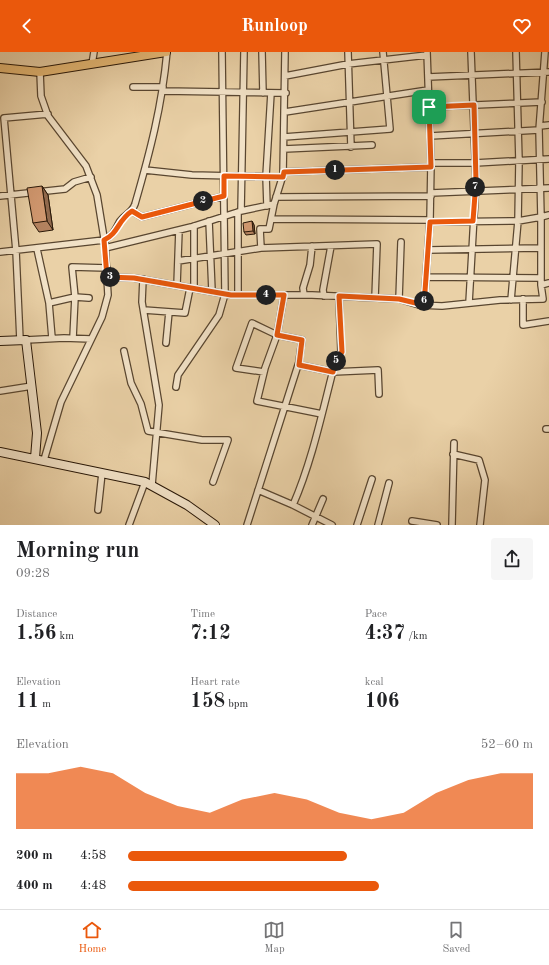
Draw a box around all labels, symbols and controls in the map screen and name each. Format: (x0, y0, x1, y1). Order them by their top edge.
icon: back (16, 15, 38, 37)
icon: heart (511, 15, 533, 37)
text: Runloop (241, 17, 308, 35)
pin (412, 90, 446, 124)
icon: arrive (418, 96, 440, 118)
pin: 1 (325, 160, 345, 180)
text: 1 (332, 164, 338, 175)
pin: 7 (465, 177, 485, 197)
text: 7 (472, 181, 478, 192)
pin: 2 (193, 191, 213, 211)
text: 2 (200, 195, 206, 206)
pin: 3 (100, 267, 120, 287)
text: 3 (107, 271, 113, 282)
pin: 4 (256, 285, 276, 305)
text: 4 (263, 289, 269, 300)
pin: 6 (414, 291, 434, 311)
text: 6 (421, 295, 427, 306)
pin: 5 (326, 351, 346, 371)
text: 5 (333, 355, 339, 366)
button: share (491, 538, 533, 580)
text: Morning run (16, 540, 139, 562)
text: 09:28 (16, 567, 50, 580)
text: Distance (16, 609, 57, 620)
text: Time (190, 609, 215, 620)
text: Pace (365, 609, 387, 620)
text: 1.56 (16, 624, 56, 644)
text: 7:12 (190, 624, 231, 644)
text: 4:37 (365, 624, 405, 644)
text: km (56, 631, 74, 642)
text: /km (405, 631, 428, 642)
text: Elevation (16, 677, 61, 688)
text: Heart rate (190, 677, 240, 688)
text: kcal (365, 677, 384, 688)
text: 11 (16, 692, 39, 712)
text: 158 (190, 692, 225, 712)
text: 106 (365, 692, 399, 712)
text: m (39, 699, 51, 710)
text: bpm (225, 699, 248, 710)
text: Elevation (16, 738, 69, 751)
text: 52–60 m (481, 738, 533, 751)
text: 200 m (16, 849, 53, 862)
text: 4:58 (80, 849, 106, 862)
text: 400 m (16, 879, 53, 892)
text: 4:48 (80, 879, 106, 892)
tab: Home (79, 919, 106, 957)
tab: Map (263, 919, 285, 957)
tab: Saved (442, 919, 470, 957)

